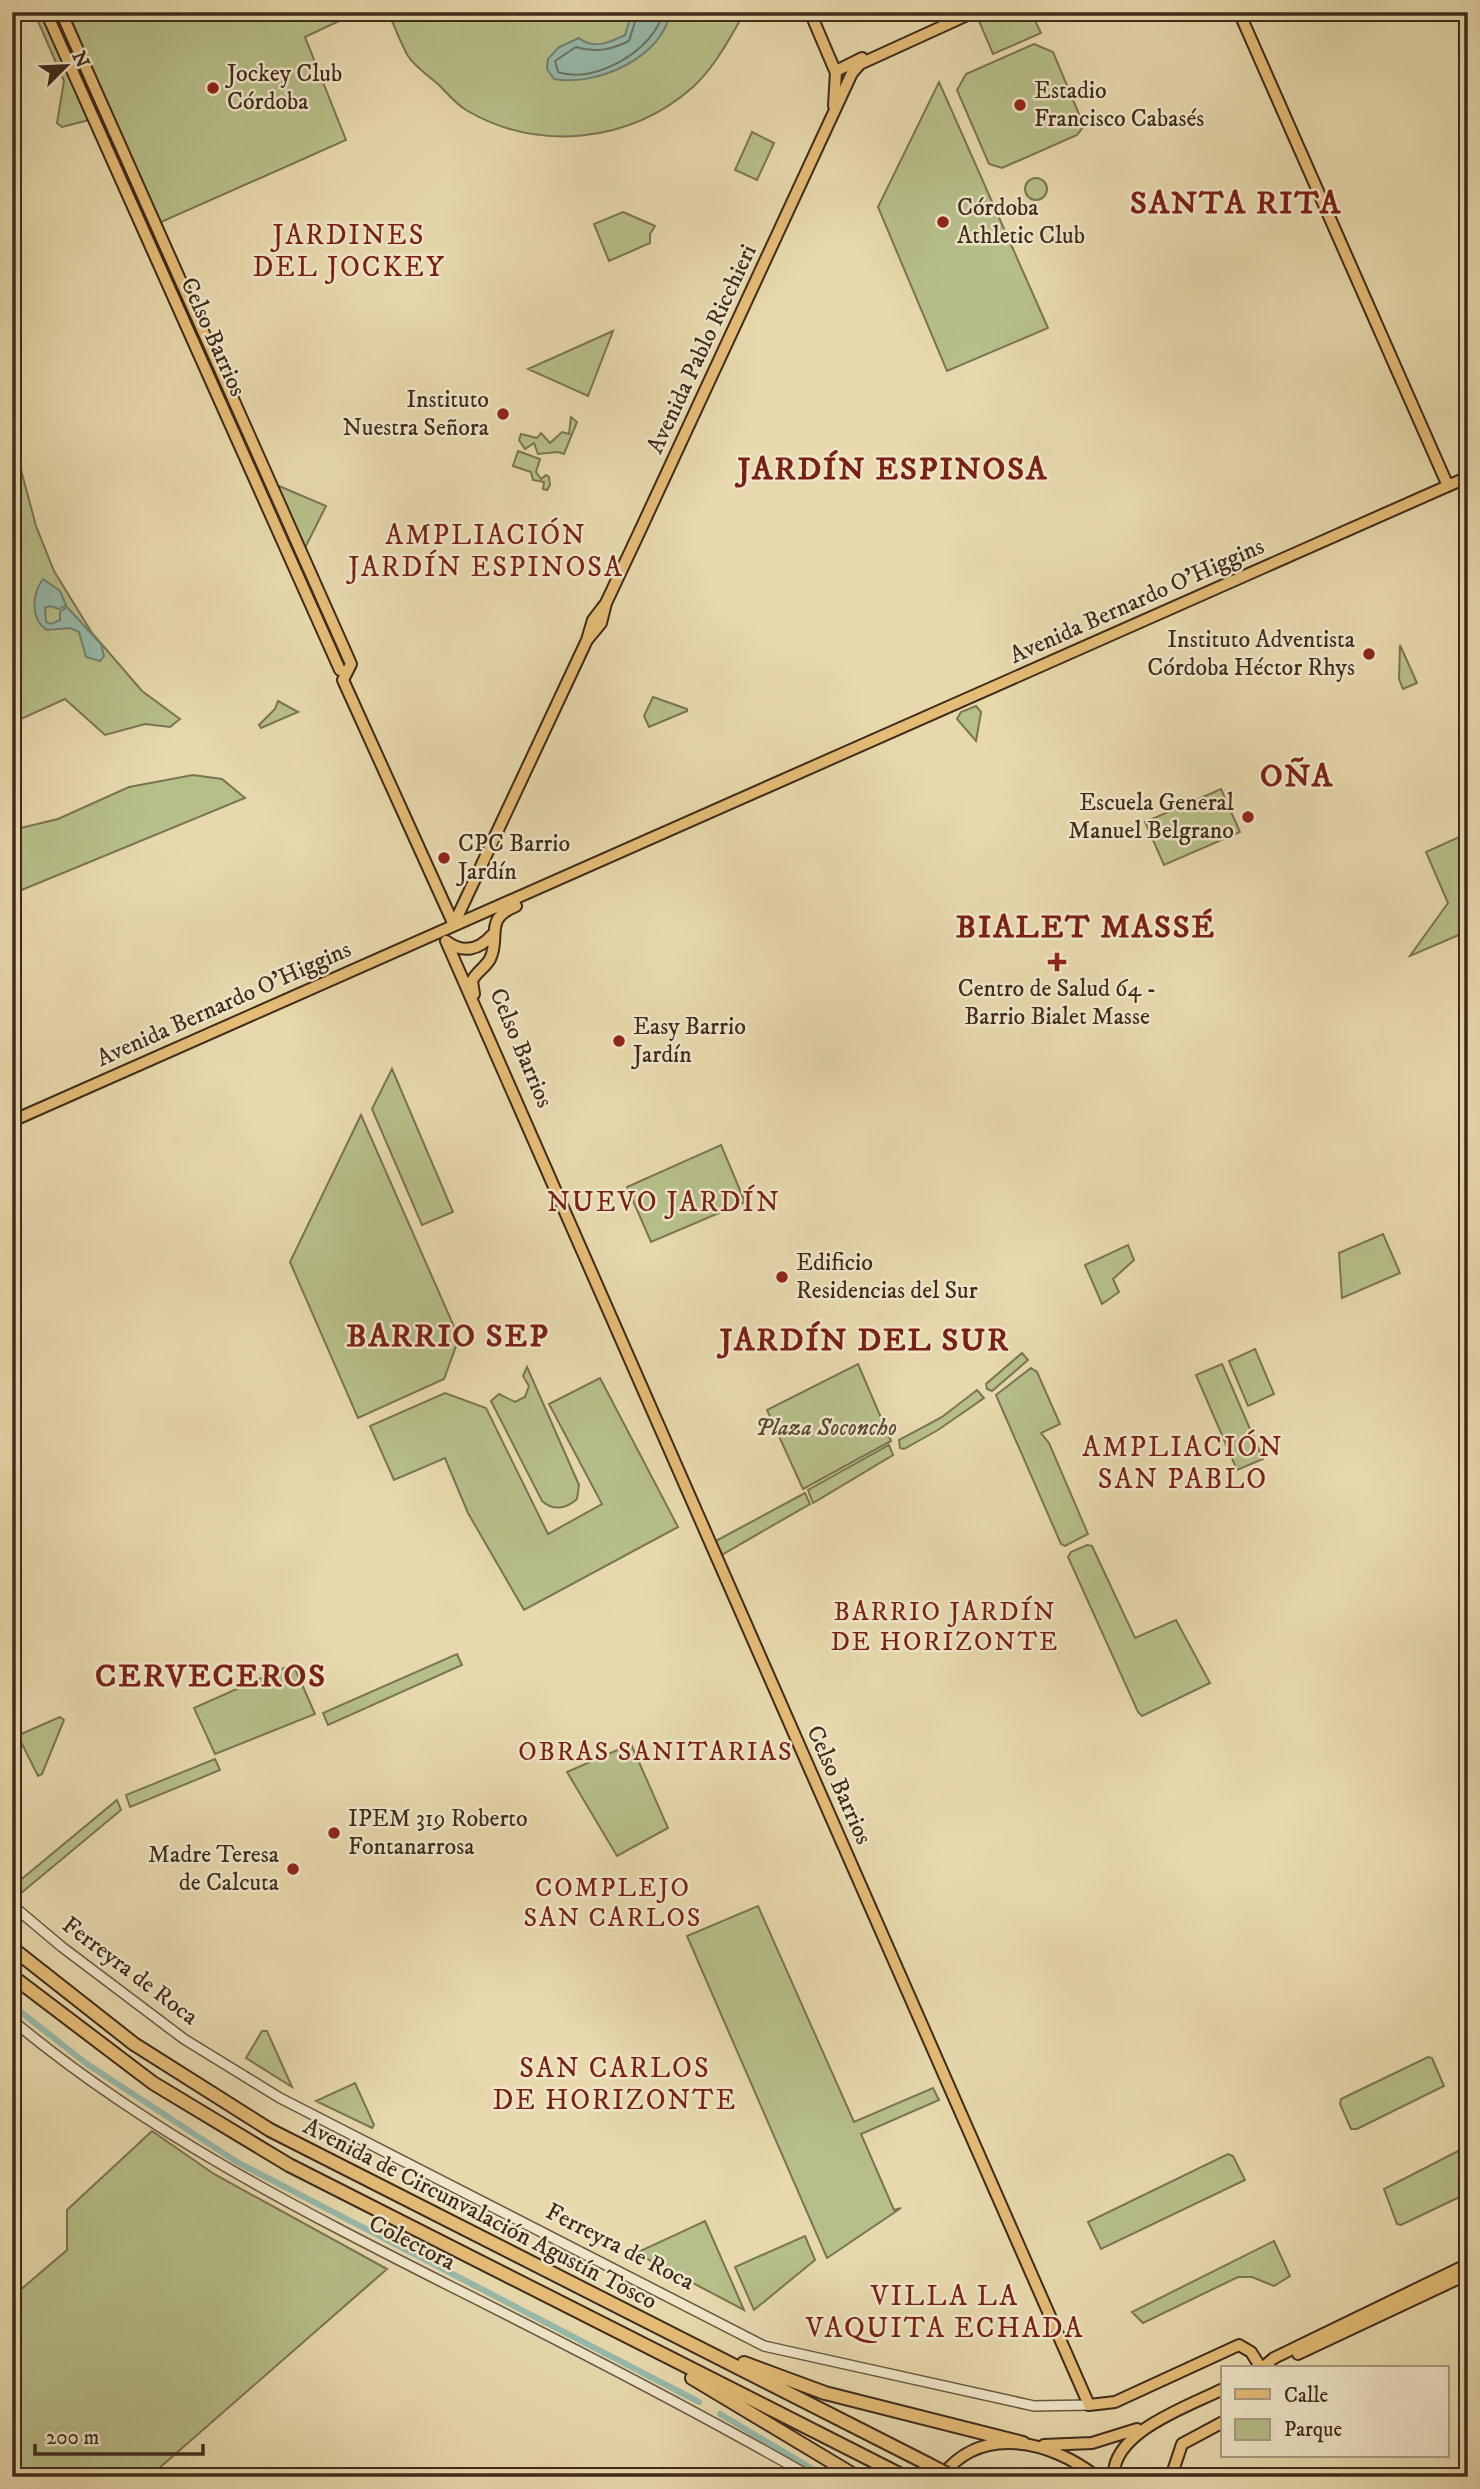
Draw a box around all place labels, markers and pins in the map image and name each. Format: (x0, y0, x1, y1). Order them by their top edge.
place label: Jockey Club Córdoba (225, 59, 342, 117)
place label: Estadio Francisco Cabasés (1034, 76, 1204, 134)
marker: Jockey Club Córdoba (205, 80, 221, 96)
marker: Estadio Francisco Cabasés (1012, 97, 1028, 113)
place label: Córdoba Athletic Club (957, 193, 1085, 251)
marker: Córdoba Athletic Club (935, 214, 951, 230)
place label: Instituto Nuestra Señora (343, 385, 490, 443)
marker: Instituto Nuestra Señora (495, 406, 511, 422)
place label: Instituto Adventista Córdoba Héctor Rhys (1147, 625, 1356, 683)
marker: Instituto Adventista Córdoba Héctor Rhys (1361, 646, 1377, 662)
place label: Escuela General Manuel Belgrano (1068, 788, 1235, 846)
marker: Escuela General Manuel Belgrano (1240, 809, 1256, 825)
place label: CPC Barrio Jardín (456, 829, 570, 887)
marker: CPC Barrio Jardín (436, 850, 452, 866)
marker: Centro de Salud 64 - Barrio Bialet Masse (1047, 952, 1067, 972)
place label: Centro de Salud 64 - Barrio Bialet Masse (958, 974, 1156, 1032)
place label: Easy Barrio Jardín (631, 1012, 746, 1070)
marker: Easy Barrio Jardín (611, 1033, 627, 1049)
place label: Edificio Residencias del Sur (796, 1248, 978, 1306)
marker: Edificio Residencias del Sur (774, 1269, 790, 1285)
place label: IPEM 319 Roberto Fontanarrosa (348, 1804, 528, 1862)
marker: IPEM 319 Roberto Fontanarrosa (326, 1825, 342, 1841)
place label: Madre Teresa de Calcuta (148, 1840, 280, 1898)
marker: Madre Teresa de Calcuta (285, 1861, 301, 1877)

